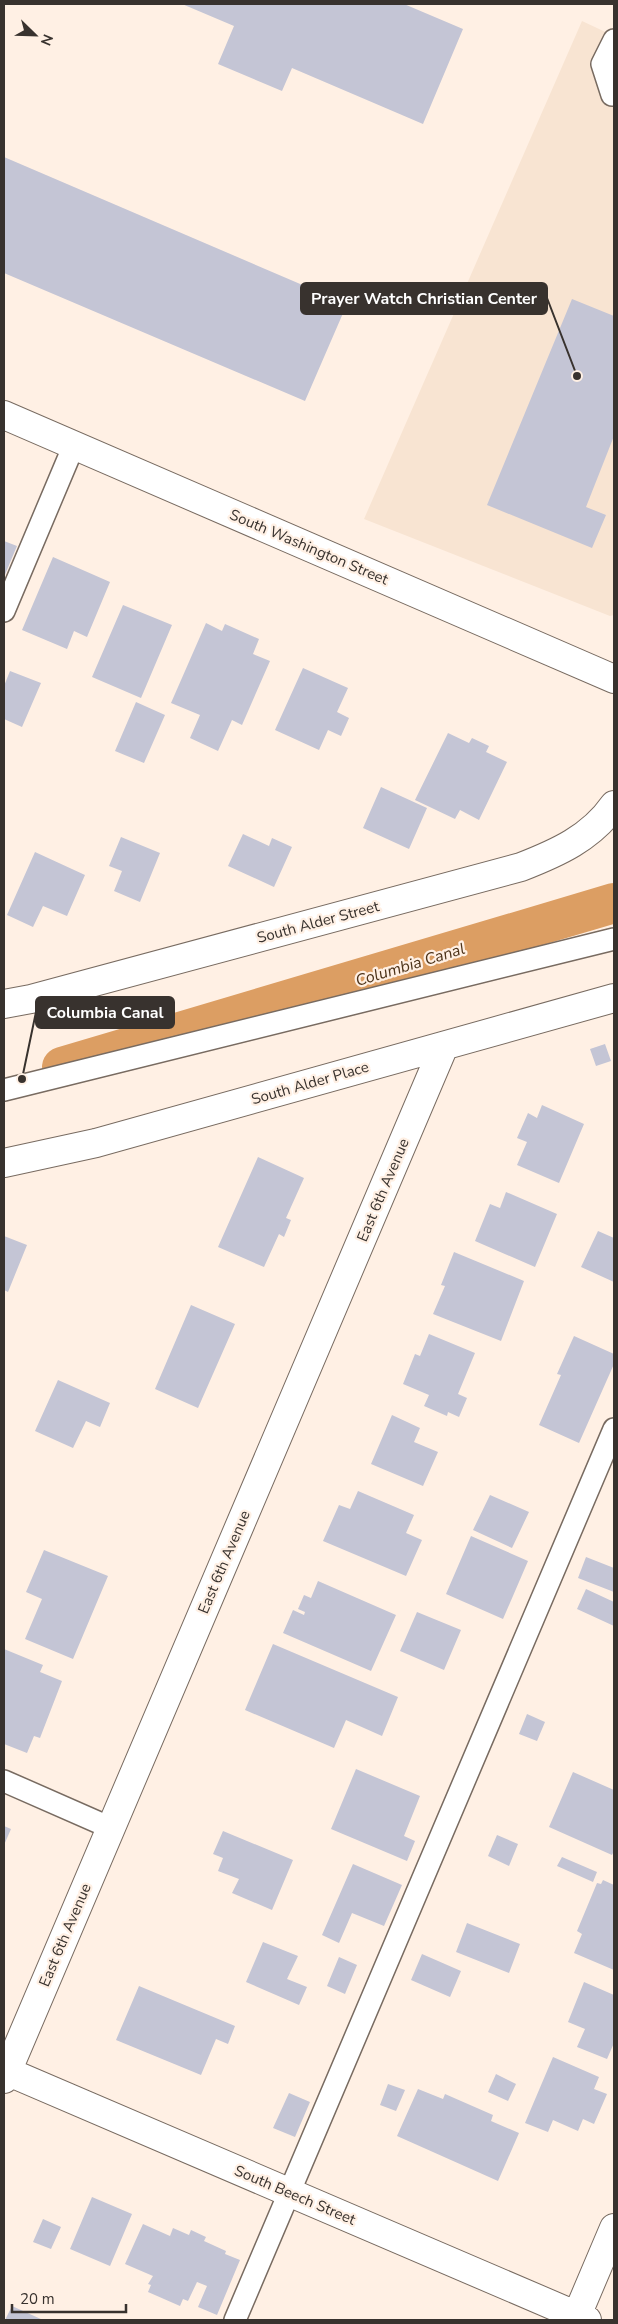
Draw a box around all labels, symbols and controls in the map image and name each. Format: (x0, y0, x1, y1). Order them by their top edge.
north arrow (10, 10, 60, 60)
text: N (36, 31, 57, 48)
callout: Prayer Watch Christian Center (301, 283, 547, 314)
text: Prayer Watch Christian Center (311, 288, 538, 310)
street label: South Washington Street (227, 504, 392, 590)
street label: South Alder Street (255, 896, 382, 948)
water label: Columbia Canal (353, 938, 468, 992)
callout: Columbia Canal (36, 997, 174, 1028)
text: Columbia Canal (46, 1002, 164, 1024)
street label: South Alder Place (249, 1057, 371, 1109)
street label: East 6th Avenue (352, 1135, 414, 1245)
street label: East 6th Avenue (193, 1507, 255, 1617)
street label: East 6th Avenue (34, 1880, 96, 1990)
street label: South Beech Street (231, 2160, 359, 2230)
scale bar (12, 2282, 126, 2314)
text: 20 m (20, 2289, 55, 2309)

